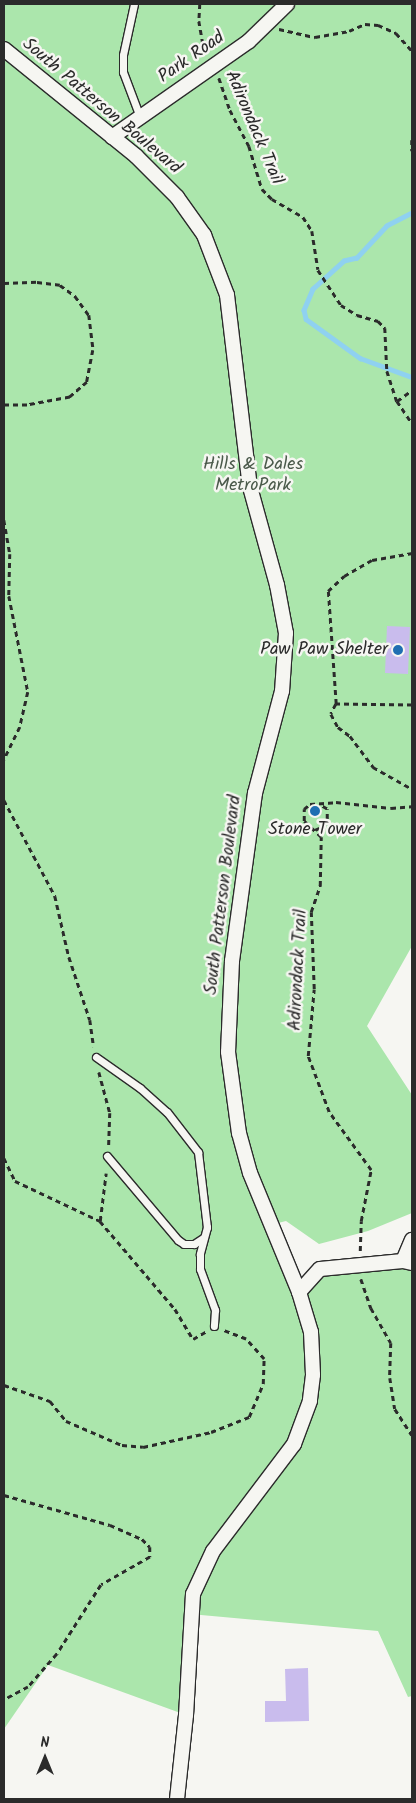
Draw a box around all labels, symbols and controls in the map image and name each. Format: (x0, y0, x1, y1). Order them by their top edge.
street label: Park Road (155, 27, 229, 89)
street label: South Patterson Boulevard (17, 34, 185, 180)
street label: Adirondack Trail (219, 68, 287, 188)
park label: Hills & Dales MetroPark (203, 455, 303, 498)
place label: Paw Paw Shelter (260, 639, 388, 661)
marker: Paw Paw Shelter (392, 644, 404, 656)
street label: South Patterson Boulevard (201, 794, 247, 996)
marker: Stone Tower (309, 805, 321, 817)
place label: Stone Tower (268, 819, 362, 841)
street label: Adirondack Trail (285, 909, 313, 1031)
text: N (41, 1732, 49, 1754)
north arrow (20, 1733, 70, 1783)

